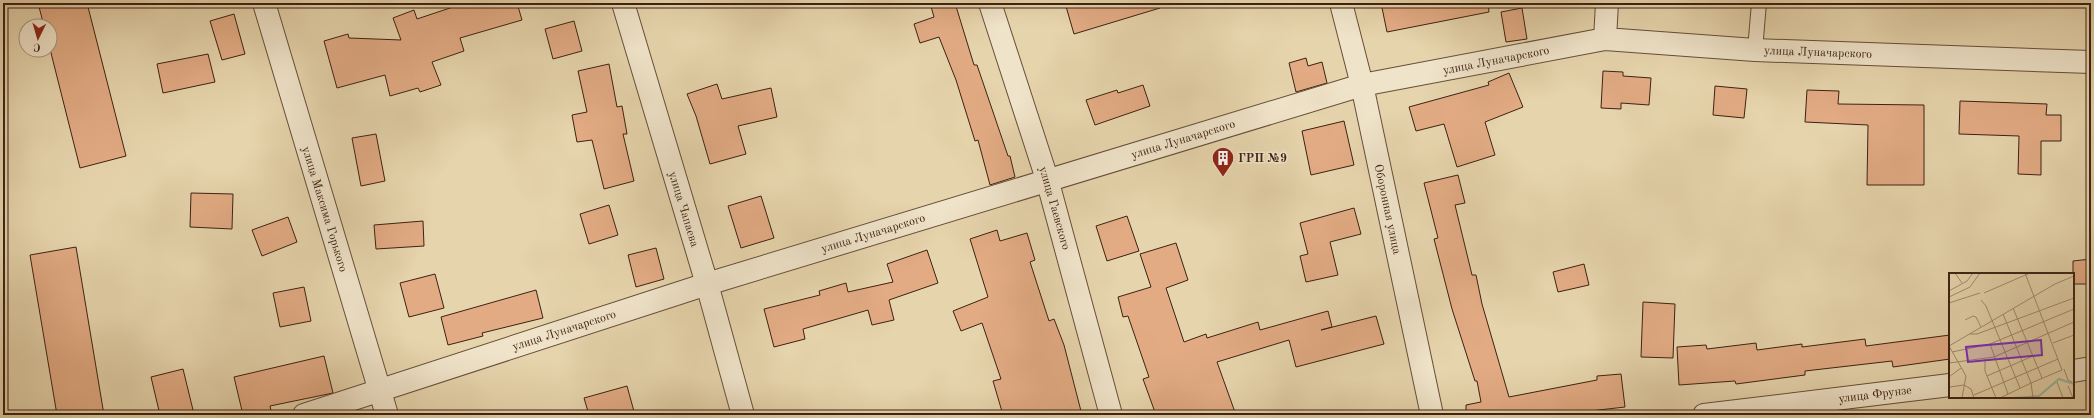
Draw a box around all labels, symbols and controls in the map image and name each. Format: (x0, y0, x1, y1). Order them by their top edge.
north arrow (18, 18, 58, 58)
text: С (33, 41, 41, 52)
street label: улица Луначарского (1442, 45, 1550, 77)
street label: улица Луначарского (1764, 45, 1872, 61)
street label: улица Луначарского (1130, 118, 1237, 162)
street label: улица Максима Горького (299, 145, 349, 274)
building icon: ГРП №9 (1210, 145, 1236, 178)
place label: ГРП №9 (1238, 153, 1287, 165)
street label: Оборонная улица (1372, 163, 1402, 255)
street label: улица Гаевского (1036, 165, 1072, 251)
street label: улица Чапаева (666, 170, 700, 249)
street label: улица Луначарского (820, 212, 927, 256)
inset map (1949, 273, 2074, 398)
street label: улица Луначарского (511, 309, 618, 353)
street label: улица Фрунзе (1838, 384, 1913, 405)

